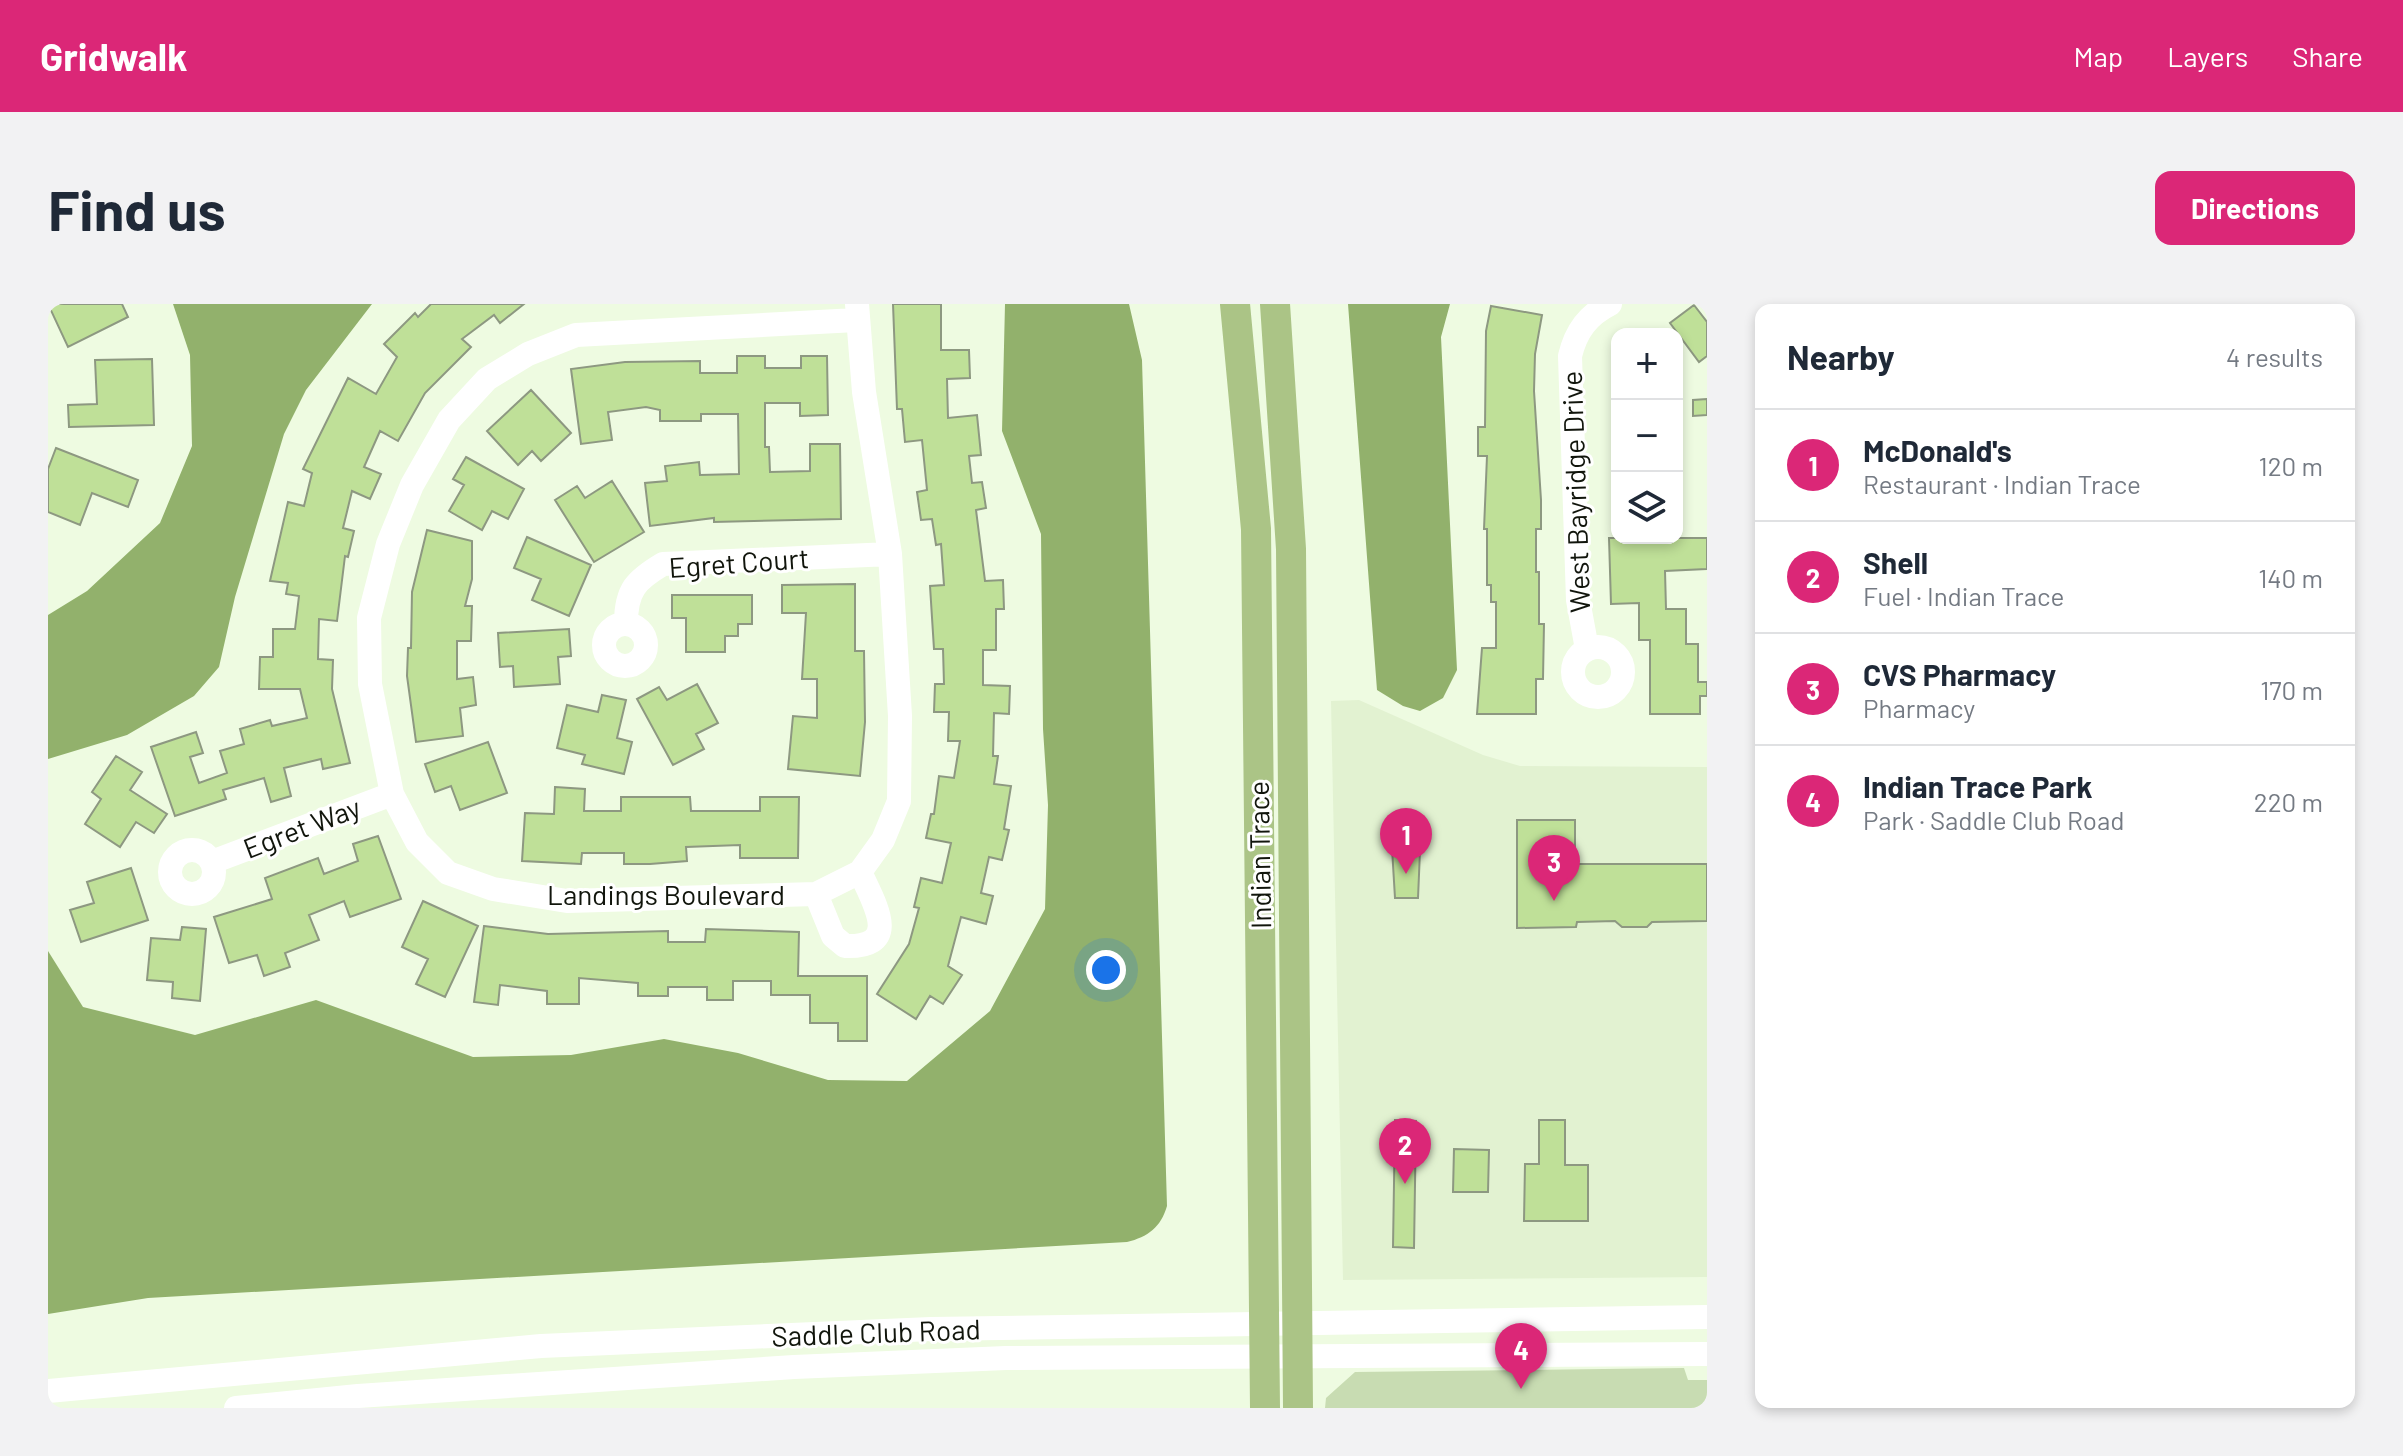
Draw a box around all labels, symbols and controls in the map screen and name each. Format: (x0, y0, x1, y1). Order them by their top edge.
text: Gridwalk (40, 33, 187, 79)
text: Map (2073, 39, 2123, 73)
text: Layers (2167, 39, 2248, 73)
text: Share (2292, 39, 2363, 73)
button: Directions (2155, 171, 2355, 245)
text: Find us (48, 175, 226, 242)
map controls (1611, 328, 1683, 544)
button: + (1611, 328, 1683, 400)
text: Nearby (1787, 336, 1895, 377)
text: 4 results (2226, 341, 2323, 372)
street label: West Bayridge Drive (1554, 370, 1596, 614)
button: − (1611, 400, 1683, 472)
text: McDonald's (1863, 432, 2012, 468)
text: 1 (1808, 450, 1818, 481)
text: 120 m (2259, 450, 2323, 481)
text: Restaurant · Indian Trace (1863, 468, 2141, 499)
button: layers (1611, 472, 1683, 544)
street label: Egret Court (668, 540, 810, 584)
text: Shell (1863, 544, 1928, 580)
text: 2 (1806, 562, 1820, 593)
text: 140 m (2258, 562, 2323, 593)
text: Fuel · Indian Trace (1863, 580, 2064, 611)
text: CVS Pharmacy (1863, 656, 2056, 692)
text: 3 (1806, 674, 1820, 705)
text: 170 m (2260, 674, 2323, 705)
text: Pharmacy (1863, 692, 1975, 723)
text: Indian Trace Park (1863, 768, 2092, 804)
street label: Indian Trace (1241, 781, 1277, 929)
text: 4 (1805, 786, 1821, 817)
text: 220 m (2254, 786, 2323, 817)
street label: Egret Way (238, 789, 365, 865)
text: Park · Saddle Club Road (1863, 804, 2124, 835)
pin: 1 (1380, 808, 1432, 874)
pin: 3 (1528, 835, 1580, 901)
street label: Landings Boulevard (547, 877, 785, 911)
your location (1086, 950, 1126, 990)
pin: 2 (1379, 1118, 1431, 1184)
street label: Saddle Club Road (771, 1311, 981, 1353)
pin: 4 (1495, 1323, 1547, 1389)

